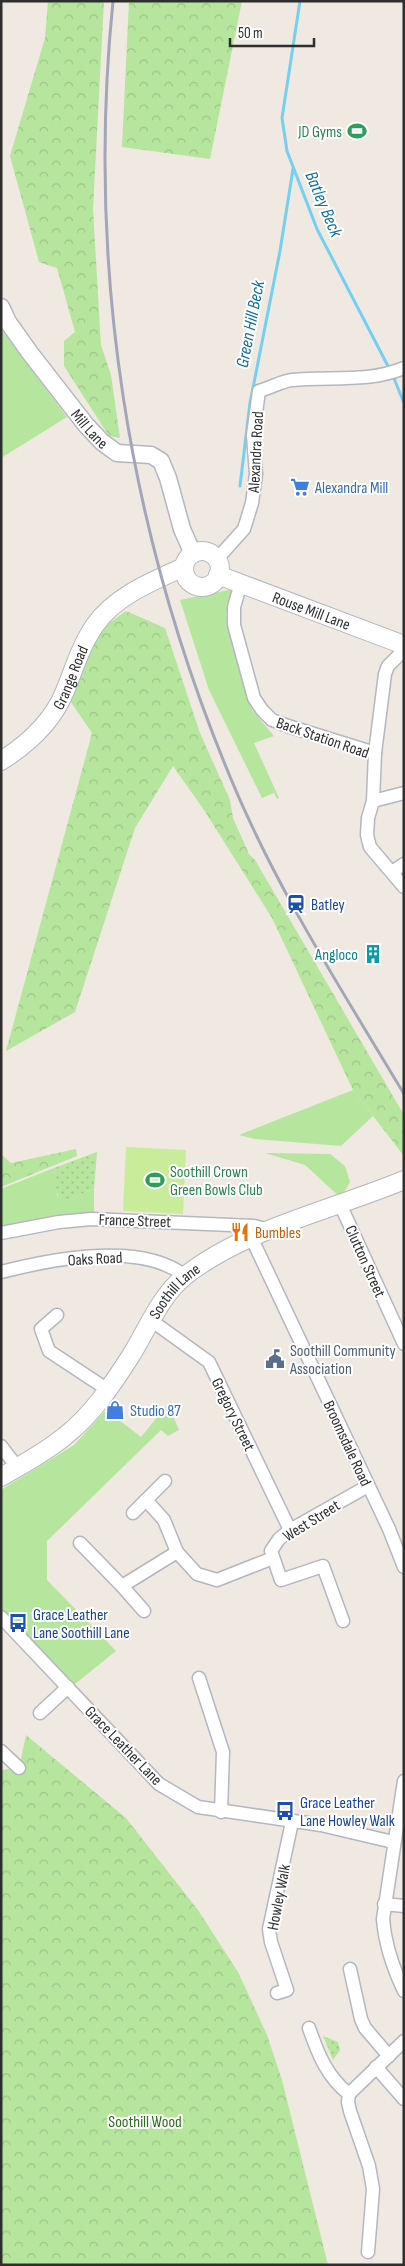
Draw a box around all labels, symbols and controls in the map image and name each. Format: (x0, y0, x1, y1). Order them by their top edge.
scale bar (230, 15, 314, 47)
text: 50 m (238, 24, 263, 43)
sports icon: JD Gyms (346, 120, 368, 142)
place label: JD Gyms (297, 123, 342, 142)
water label: Batley Beck (300, 168, 347, 241)
water label: Green Hill Beck (232, 277, 269, 369)
street label: Mill Lane (66, 406, 111, 454)
street label: Alexandra Road (245, 411, 268, 494)
supermarket icon: Alexandra Mill (289, 476, 311, 498)
place label: Alexandra Mill (314, 479, 388, 498)
street label: Rouse Mill Lane (269, 588, 353, 635)
street label: Grange Road (50, 643, 93, 713)
street label: Back Station Road (274, 714, 371, 763)
station icon: Batley (285, 893, 307, 915)
place label: Batley (311, 896, 345, 915)
building icon: Angloco (362, 943, 384, 965)
place label: Angloco (314, 946, 358, 965)
place label: Soothill Crown Green Bowls Club (170, 1163, 263, 1200)
sports icon: Soothill Crown Green Bowls Club (144, 1169, 166, 1191)
street label: France Street (98, 1211, 172, 1232)
restaurant icon: Bumbles (229, 1221, 251, 1243)
street label: Clutton Street (340, 1223, 389, 1301)
place label: Bumbles (255, 1224, 301, 1243)
street label: Oaks Road (67, 1249, 123, 1270)
street label: Soothill Lane (146, 1260, 204, 1323)
place label: Soothill Community Association (289, 1342, 396, 1379)
public building icon: Soothill Community Association (264, 1348, 286, 1370)
street label: Gregory Street (207, 1375, 259, 1454)
street label: Broomsdale Road (319, 1398, 375, 1489)
shop icon: Studio 87 (104, 1399, 126, 1421)
place label: Studio 87 (130, 1402, 181, 1421)
street label: West Street (280, 1496, 344, 1546)
place label: Grace Leather Lane Soothill Lane (33, 1606, 130, 1643)
bus stop icon: Grace Leather Lane Soothill Lane (7, 1612, 29, 1634)
street label: Grace Leather Lane (80, 1702, 165, 1790)
place label: Grace Leather Lane Howley Walk (300, 1794, 395, 1831)
bus stop icon: Grace Leather Lane Howley Walk (274, 1800, 296, 1822)
street label: Howley Walk (264, 1863, 295, 1932)
park label: Soothill Wood (108, 2113, 182, 2132)

